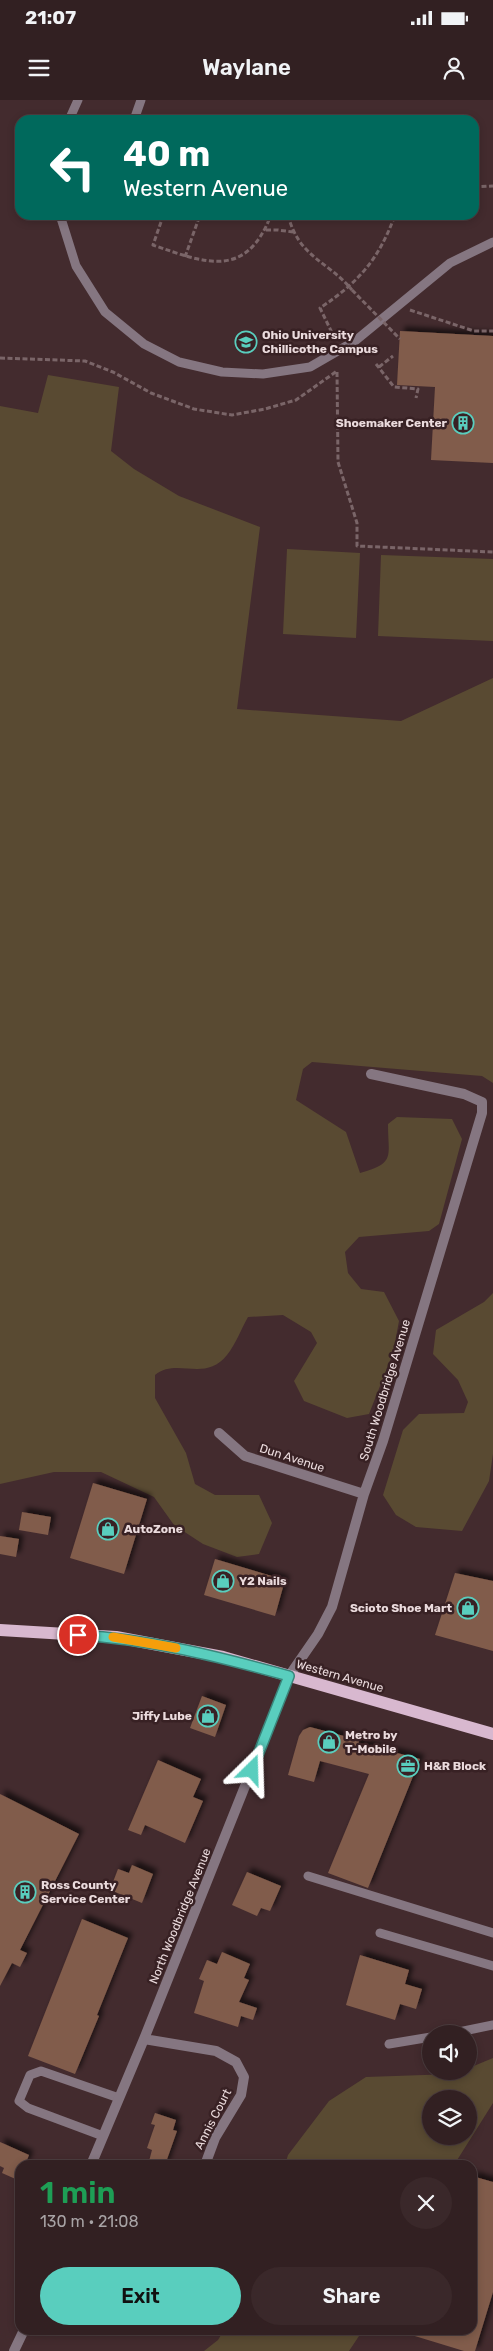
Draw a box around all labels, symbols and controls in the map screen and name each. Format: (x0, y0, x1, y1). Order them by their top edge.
text: 21:07 (25, 6, 76, 29)
icon: menu (25, 54, 53, 82)
text: Waylane (202, 54, 291, 81)
icon: person (440, 54, 468, 82)
text: 40 m (123, 133, 210, 175)
icon: left (40, 135, 105, 200)
text: Western Avenue (123, 175, 288, 202)
place label: Ohio University Chillicothe Campus (262, 328, 378, 356)
school or university icon: Ohio University Chillicothe Campus (234, 330, 258, 354)
building icon: Shoemaker Center (451, 411, 475, 435)
place label: Shoemaker Center (336, 416, 448, 430)
street label: South Woodbridge Avenue (357, 1317, 413, 1462)
street label: Dun Avenue (258, 1441, 326, 1475)
shop icon: AutoZone (96, 1517, 120, 1541)
place label: AutoZone (124, 1522, 183, 1536)
shop icon: Y2 Nails (211, 1569, 235, 1593)
place label: Y2 Nails (239, 1574, 287, 1588)
shop icon: Scioto Shoe Mart (456, 1596, 480, 1620)
place label: Scioto Shoe Mart (350, 1601, 452, 1615)
pin (57, 1614, 99, 1656)
icon: arrive (64, 1621, 92, 1649)
street label: Western Avenue (295, 1657, 385, 1695)
shop icon: Jiffy Lube (196, 1704, 220, 1728)
place label: Jiffy Lube (132, 1709, 192, 1723)
place label: Metro by T-Mobile (345, 1728, 397, 1756)
shop icon: Metro by T-Mobile (317, 1730, 341, 1754)
position arrow (225, 1743, 277, 1795)
office icon: H&R Block (396, 1754, 420, 1778)
place label: H&R Block (424, 1759, 486, 1773)
street label: North Woodbridge Avenue (146, 1846, 214, 1986)
place label: Ross County Service Center (41, 1878, 131, 1906)
building icon: Ross County Service Center (13, 1880, 37, 1904)
map controls (422, 2025, 477, 2145)
button: sound (422, 2025, 477, 2080)
street label: Annis Court (192, 2086, 234, 2152)
button: layers (422, 2090, 477, 2145)
text: 1 min (40, 2175, 115, 2211)
button: close (400, 2177, 452, 2229)
text: 130 m · 21:08 (40, 2212, 139, 2231)
button: Exit (40, 2267, 241, 2325)
button: Share (251, 2267, 452, 2325)

